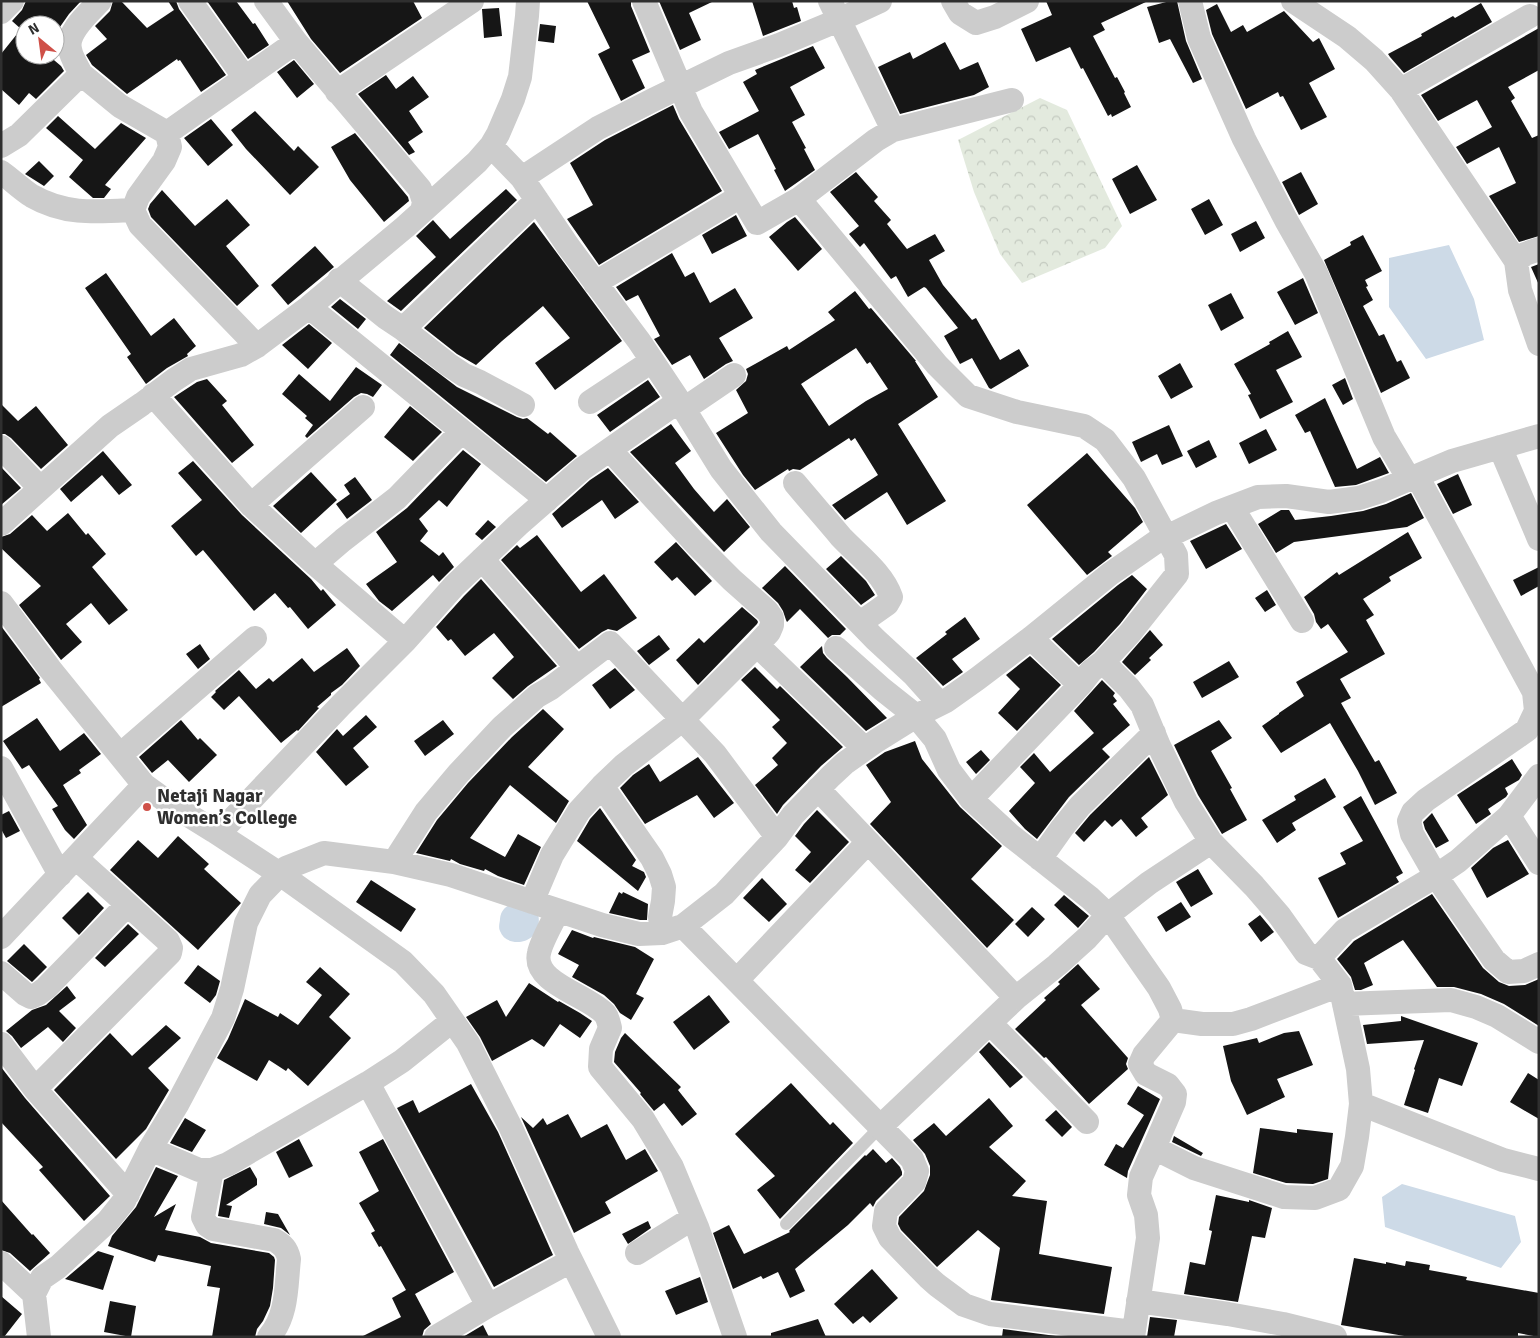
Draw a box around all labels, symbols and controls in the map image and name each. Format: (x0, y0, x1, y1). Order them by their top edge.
north arrow (15, 15, 65, 65)
text: N (26, 19, 42, 39)
place label: Netaji Nagar Women’s College (157, 784, 297, 830)
marker: Netaji Nagar Women’s College (141, 801, 153, 813)

